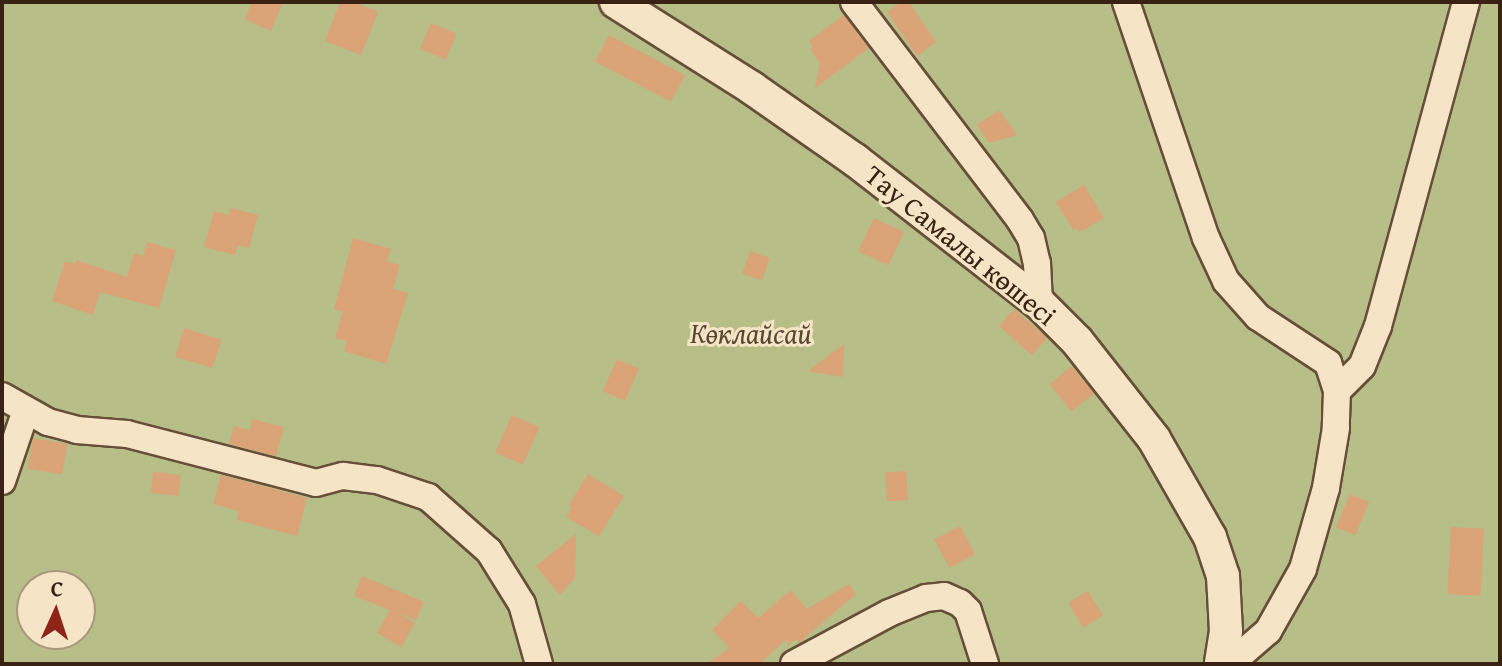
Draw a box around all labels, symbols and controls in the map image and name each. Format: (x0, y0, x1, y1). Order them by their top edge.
street label: Тау Самалы көшесі (859, 158, 1063, 332)
park label: Көклайсай (690, 316, 812, 350)
north arrow (16, 570, 96, 650)
text: С (50, 572, 64, 604)

